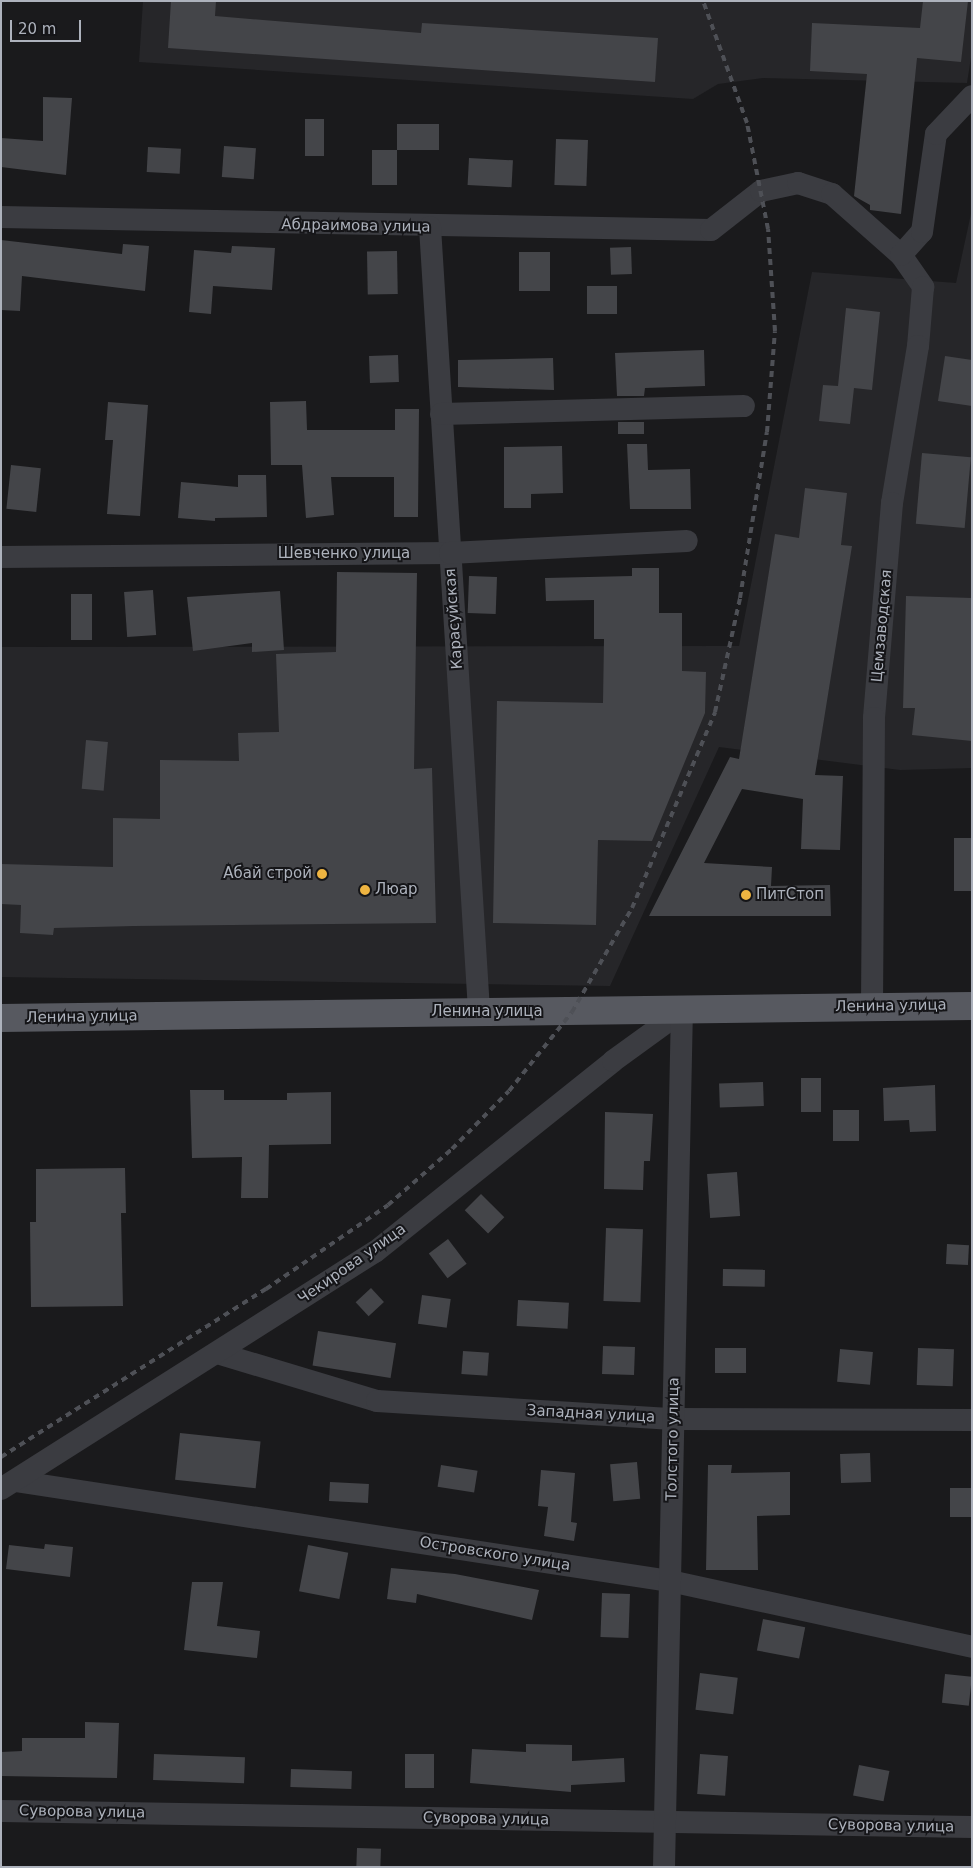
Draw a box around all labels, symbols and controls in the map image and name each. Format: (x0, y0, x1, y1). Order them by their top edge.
scale bar (12, 10, 84, 42)
text: 20 m (18, 20, 56, 38)
street label: Абдраимова улица (281, 216, 431, 236)
street label: Шевченко улица (278, 545, 410, 563)
street label: Карасуйская (442, 568, 466, 670)
street label: Цемзаводская (868, 569, 896, 683)
place label: Абай строй (223, 865, 312, 883)
marker: Абай строй (316, 868, 328, 880)
place label: Люар (375, 881, 418, 899)
marker: Люар (359, 884, 371, 896)
place label: ПитСтоп (756, 886, 824, 904)
marker: ПитСтоп (740, 889, 752, 901)
street label: Ленина улица (835, 996, 947, 1016)
street label: Ленина улица (431, 1003, 543, 1021)
street label: Ленина улица (26, 1007, 138, 1027)
street label: Чекирова улица (295, 1220, 409, 1308)
street label: Толстого улица (663, 1377, 683, 1501)
street label: Западная улица (526, 1402, 656, 1426)
street label: Островского улица (418, 1533, 572, 1575)
street label: Суворова улица (19, 1802, 145, 1822)
street label: Суворова улица (423, 1809, 549, 1829)
street label: Суворова улица (828, 1816, 954, 1836)

